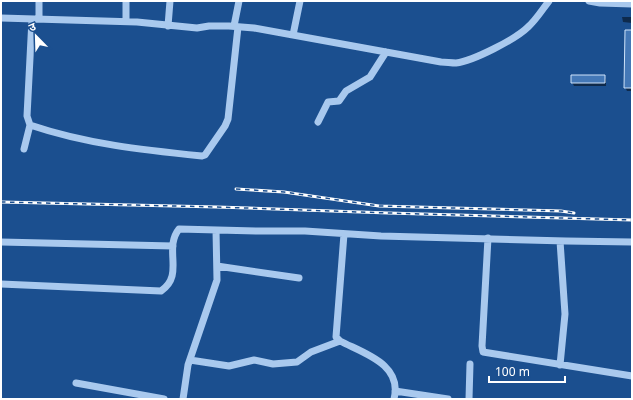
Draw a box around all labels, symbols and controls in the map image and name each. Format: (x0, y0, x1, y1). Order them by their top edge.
north arrow (16, 16, 56, 56)
text: उ (26, 18, 38, 34)
scale bar (489, 358, 565, 384)
text: 100 m (495, 363, 530, 380)

